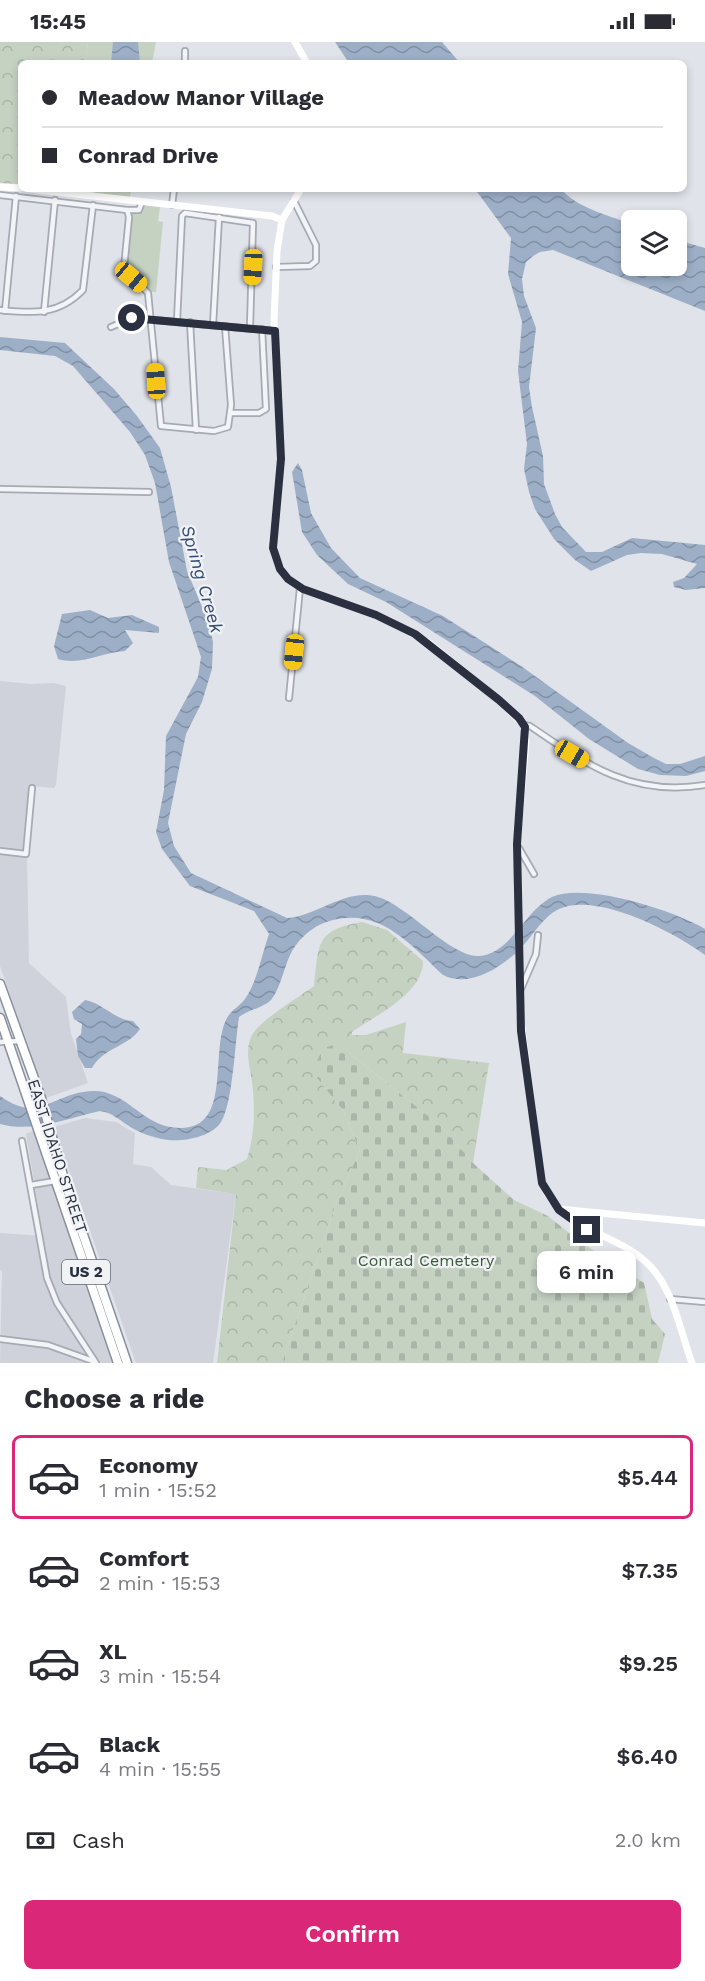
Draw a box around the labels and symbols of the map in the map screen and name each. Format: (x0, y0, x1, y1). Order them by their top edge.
car (243, 249, 263, 285)
car (111, 259, 151, 295)
route start (118, 304, 145, 331)
car (146, 362, 166, 400)
water label: Spring Creek (177, 523, 228, 636)
car (283, 633, 305, 671)
car (552, 737, 592, 771)
street label: EAST IDAHO STREET (24, 1077, 92, 1236)
route end (573, 1216, 600, 1243)
park label: Conrad Cemetery (358, 1251, 495, 1270)
callout: 6 min (538, 1251, 636, 1293)
road number: US 2 (62, 1260, 110, 1284)

